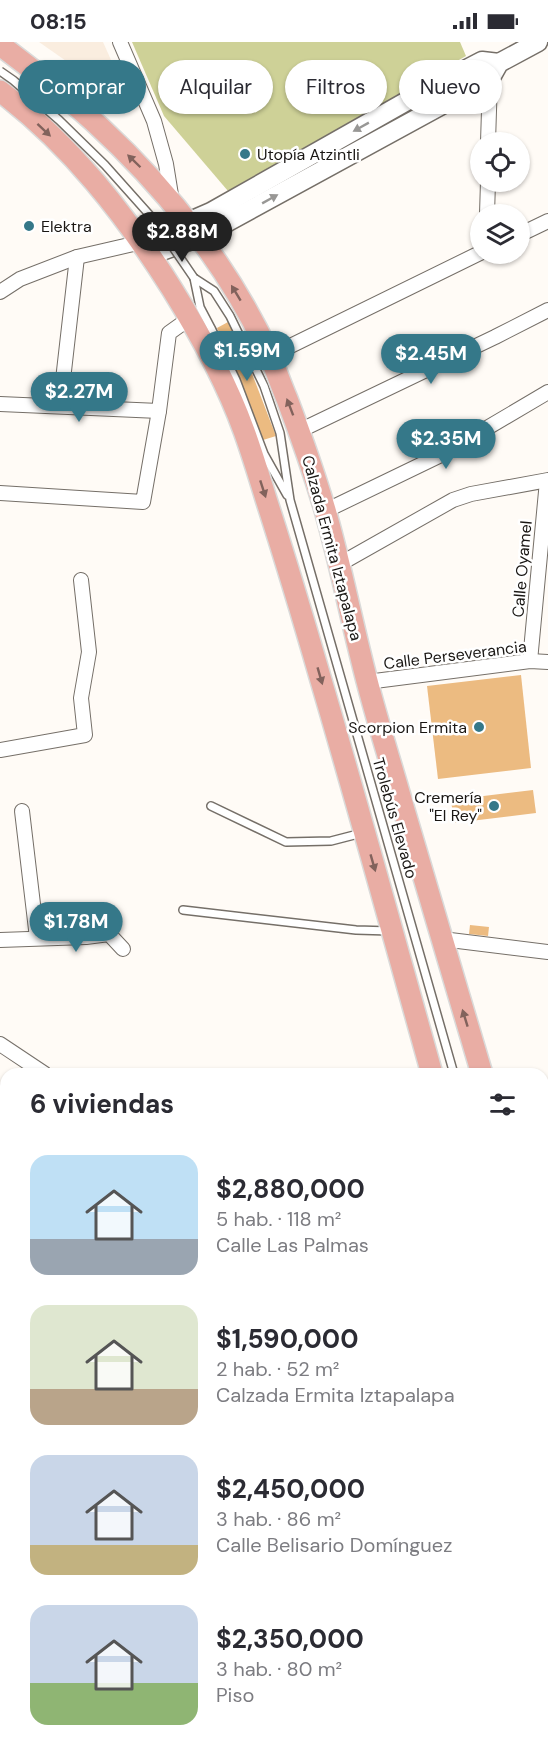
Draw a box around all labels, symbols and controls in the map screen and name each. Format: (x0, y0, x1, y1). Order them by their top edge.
text: 08:15 (30, 7, 87, 36)
chip: Comprar (18, 60, 146, 114)
chip: Alquilar (158, 60, 273, 114)
chip: Filtros (285, 60, 387, 114)
chip: Nuevo (399, 60, 502, 114)
one-way arrow (352, 122, 369, 132)
one-way arrow (36, 123, 51, 136)
map controls (470, 132, 530, 264)
button: locate (470, 132, 530, 192)
place label: Utopía Atzintli (257, 144, 360, 165)
marker: Utopía Atzintli (238, 147, 252, 161)
one-way arrow (128, 155, 142, 169)
one-way arrow (262, 194, 279, 204)
button: layers (470, 204, 530, 264)
pin: $2.88M (133, 212, 231, 263)
place label: Elektra (41, 216, 92, 237)
text: $2.88M (146, 218, 218, 244)
marker: Elektra (22, 219, 36, 233)
one-way arrow (230, 285, 241, 301)
pin: $1.59M (198, 331, 296, 382)
pin: $2.45M (382, 334, 480, 385)
text: $1.59M (214, 337, 280, 363)
text: $2.45M (395, 340, 467, 366)
pin: $2.27M (30, 372, 128, 423)
text: $2.27M (45, 378, 113, 404)
one-way arrow (284, 398, 294, 416)
pin: $2.35M (397, 419, 495, 470)
text: $2.35M (411, 425, 481, 451)
street label: Calzada Ermita Iztapalapa (297, 453, 367, 643)
one-way arrow (259, 480, 268, 498)
street label: Calle Oyamel (507, 520, 537, 618)
street label: Calle Perseverancia (382, 636, 528, 674)
one-way arrow (316, 667, 325, 685)
place label: Scorpion Ermita (348, 717, 467, 738)
marker: Scorpion Ermita (472, 720, 486, 734)
street label: Trolebús Elevado (368, 755, 422, 881)
place label: Cremería "El Rey" (414, 787, 482, 826)
marker: Cremería "El Rey" (487, 799, 501, 813)
one-way arrow (369, 854, 378, 872)
pin: $1.78M (27, 902, 125, 953)
text: $1.78M (44, 908, 108, 934)
one-way arrow (460, 1009, 469, 1027)
text: 6 viviendas (30, 1087, 174, 1121)
icon: filters (486, 1088, 519, 1121)
text: $2,880,000 (216, 1172, 365, 1206)
icon: home (78, 1179, 150, 1251)
text: 5 hab. · 118 m² (216, 1206, 341, 1232)
text: Calle Las Palmas (216, 1232, 369, 1258)
text: $1,590,000 (216, 1322, 358, 1356)
icon: home (78, 1329, 150, 1401)
text: 2 hab. · 52 m² (216, 1356, 339, 1382)
text: Calzada Ermita Iztapalapa (216, 1382, 455, 1408)
text: $2,450,000 (216, 1472, 365, 1506)
icon: home (78, 1479, 150, 1551)
text: 3 hab. · 86 m² (216, 1506, 341, 1532)
text: Calle Belisario Domínguez (216, 1532, 452, 1558)
text: $2,350,000 (216, 1622, 364, 1656)
icon: home (78, 1629, 150, 1701)
text: 3 hab. · 80 m² (216, 1656, 342, 1682)
text: Piso (216, 1682, 254, 1708)

